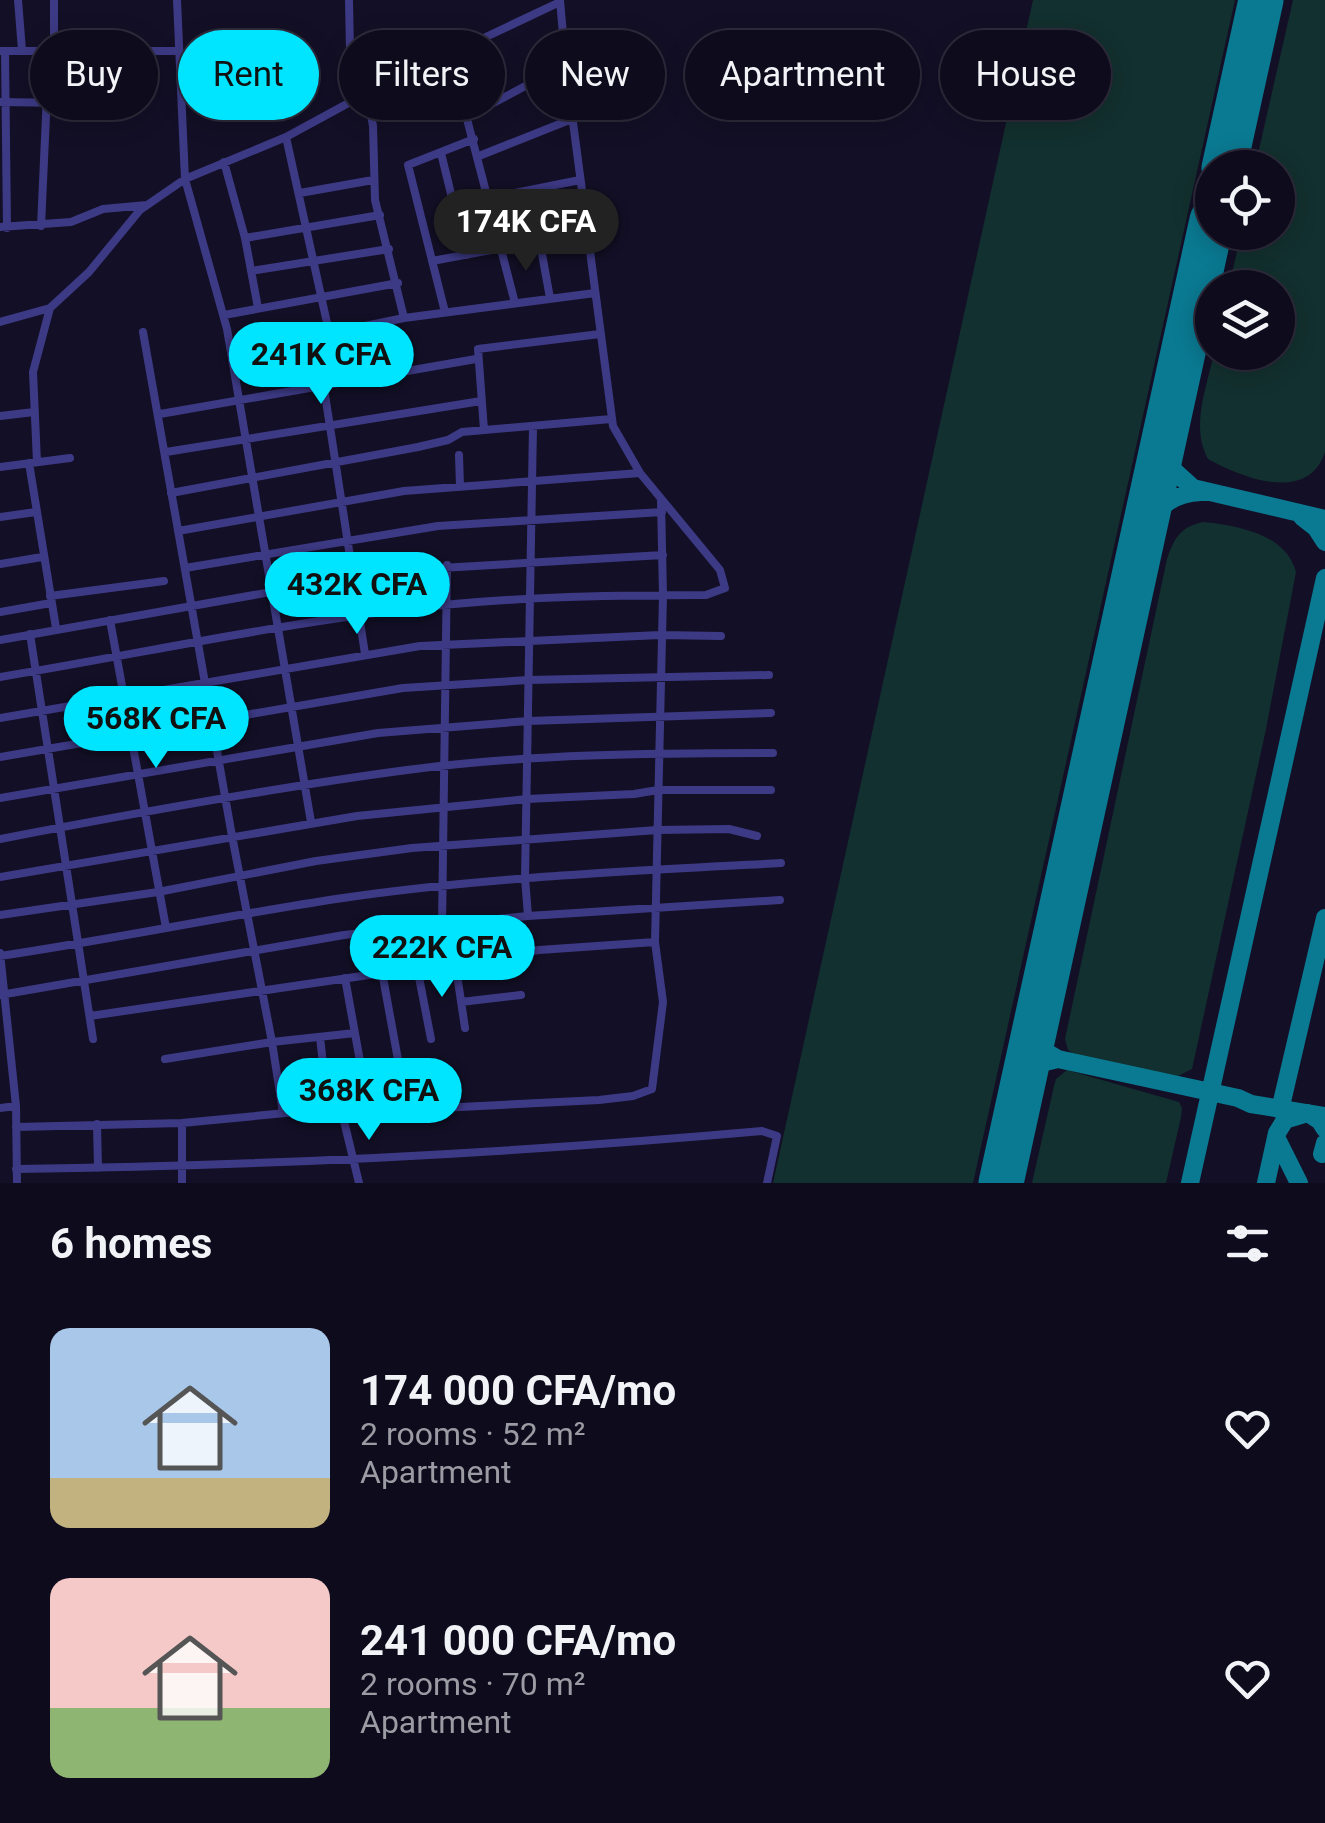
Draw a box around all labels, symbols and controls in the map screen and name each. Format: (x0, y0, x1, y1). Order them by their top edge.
chip: Buy (30, 30, 158, 120)
chip: Rent (178, 30, 319, 120)
chip: Filters (339, 30, 505, 120)
chip: New (525, 30, 665, 120)
chip: Apartment (685, 30, 920, 120)
chip: House (940, 30, 1111, 120)
map controls (1195, 150, 1295, 370)
button: locate (1195, 150, 1295, 250)
pin: 174K CFA (423, 189, 629, 274)
text: 174K CFA (456, 202, 596, 240)
button: layers (1195, 270, 1295, 370)
pin: 241K CFA (218, 322, 424, 407)
text: 241K CFA (251, 335, 391, 373)
pin: 432K CFA (254, 552, 460, 637)
text: 432K CFA (287, 565, 427, 603)
pin: 568K CFA (53, 686, 259, 771)
text: 568K CFA (86, 699, 226, 737)
pin: 222K CFA (339, 915, 545, 1000)
text: 222K CFA (372, 928, 512, 966)
pin: 368K CFA (266, 1058, 472, 1143)
text: 368K CFA (299, 1071, 439, 1109)
icon: filters (1220, 1216, 1275, 1271)
text: 6 homes (50, 1219, 212, 1268)
text: 174 000 CFA/mo (360, 1366, 676, 1415)
icon: home (130, 1368, 250, 1488)
icon: heart (1220, 1401, 1275, 1456)
text: 2 rooms · 52 m² (360, 1415, 585, 1453)
text: Apartment (360, 1453, 512, 1491)
text: 241 000 CFA/mo (360, 1616, 676, 1665)
icon: home (130, 1618, 250, 1738)
icon: heart (1220, 1651, 1275, 1706)
text: 2 rooms · 70 m² (360, 1665, 585, 1703)
text: Apartment (360, 1703, 512, 1741)

